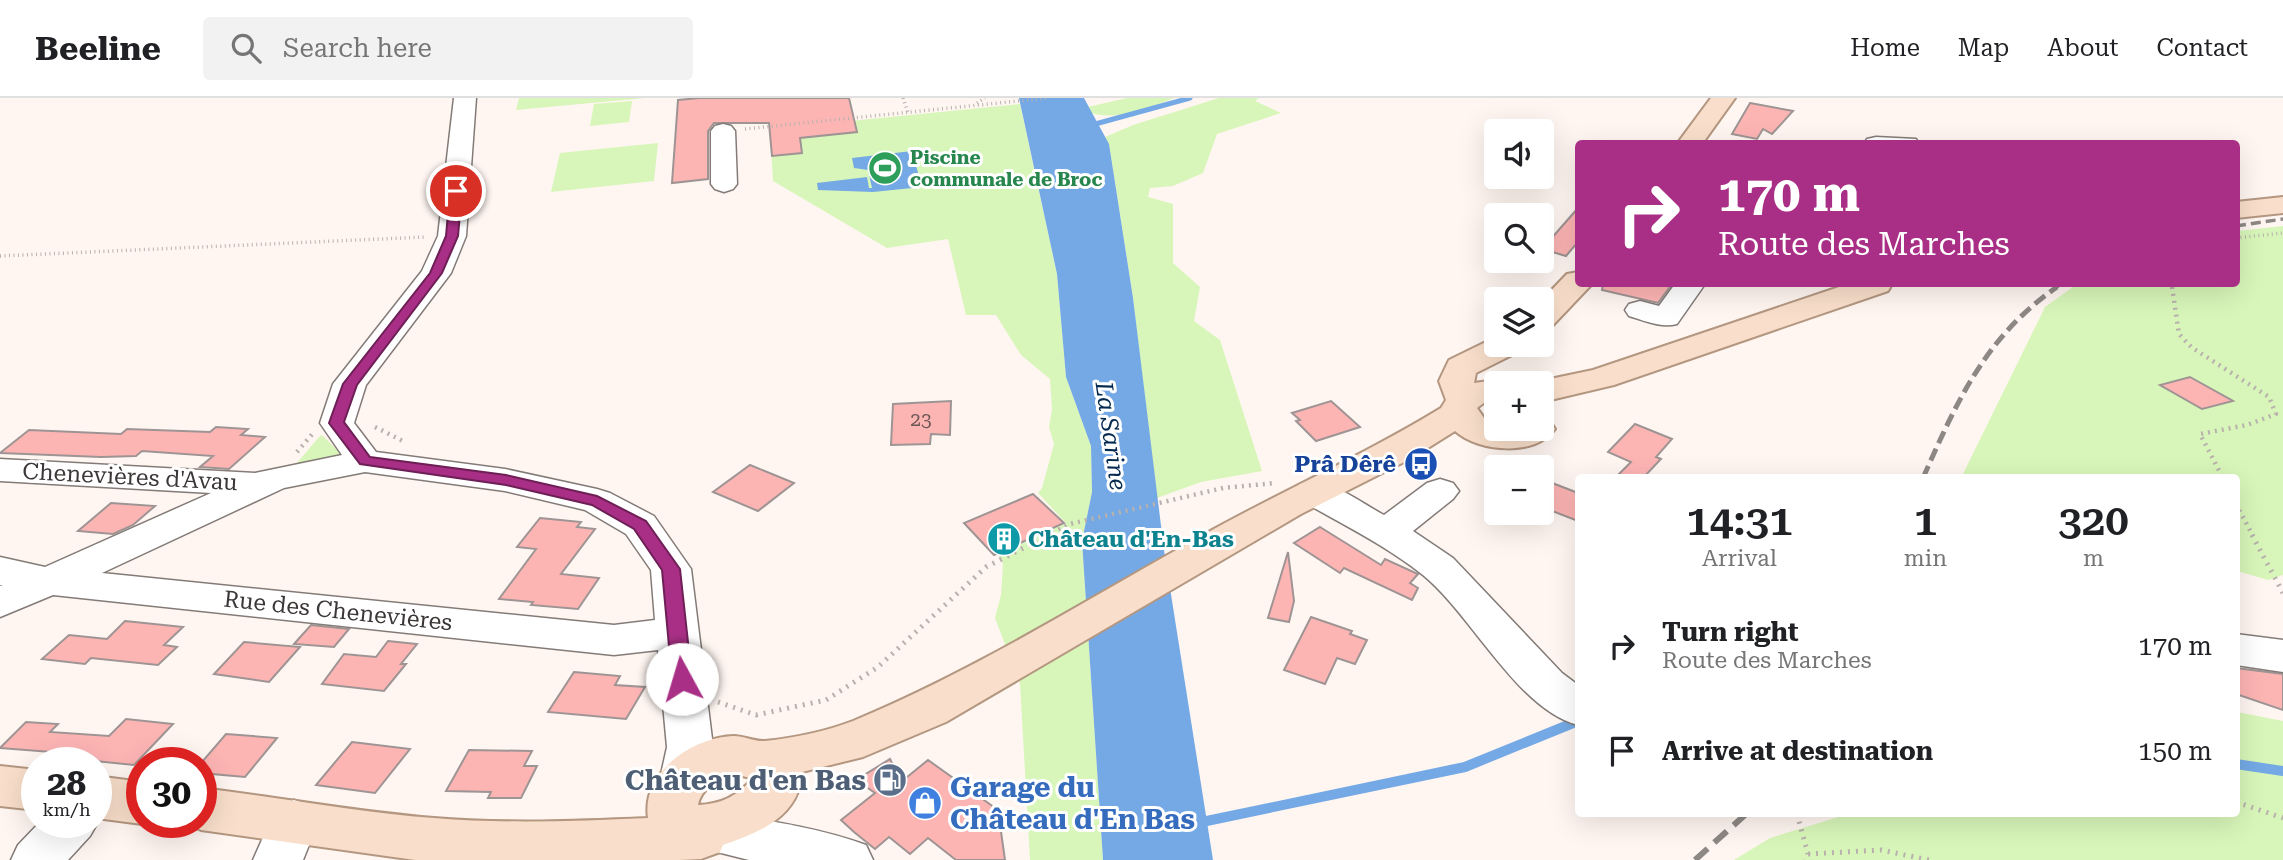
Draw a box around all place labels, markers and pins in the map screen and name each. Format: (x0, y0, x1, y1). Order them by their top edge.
place label: Piscine communale de Broc (910, 146, 1102, 191)
sports icon: Piscine communale de Broc (866, 149, 904, 187)
pin (426, 161, 486, 221)
bus stop icon: Prâ Dêrê (1402, 445, 1440, 483)
place label: Prâ Dêrê (1294, 451, 1396, 478)
building icon: Château d'En-Bas (985, 520, 1023, 558)
place label: Château d'En-Bas (1028, 526, 1234, 553)
fuel station icon: Château d'en Bas (871, 761, 909, 799)
place label: Château d'en Bas (625, 764, 866, 797)
place label: Garage du Château d'En Bas (950, 771, 1195, 836)
shop icon: Garage du Château d'En Bas (906, 784, 944, 822)

